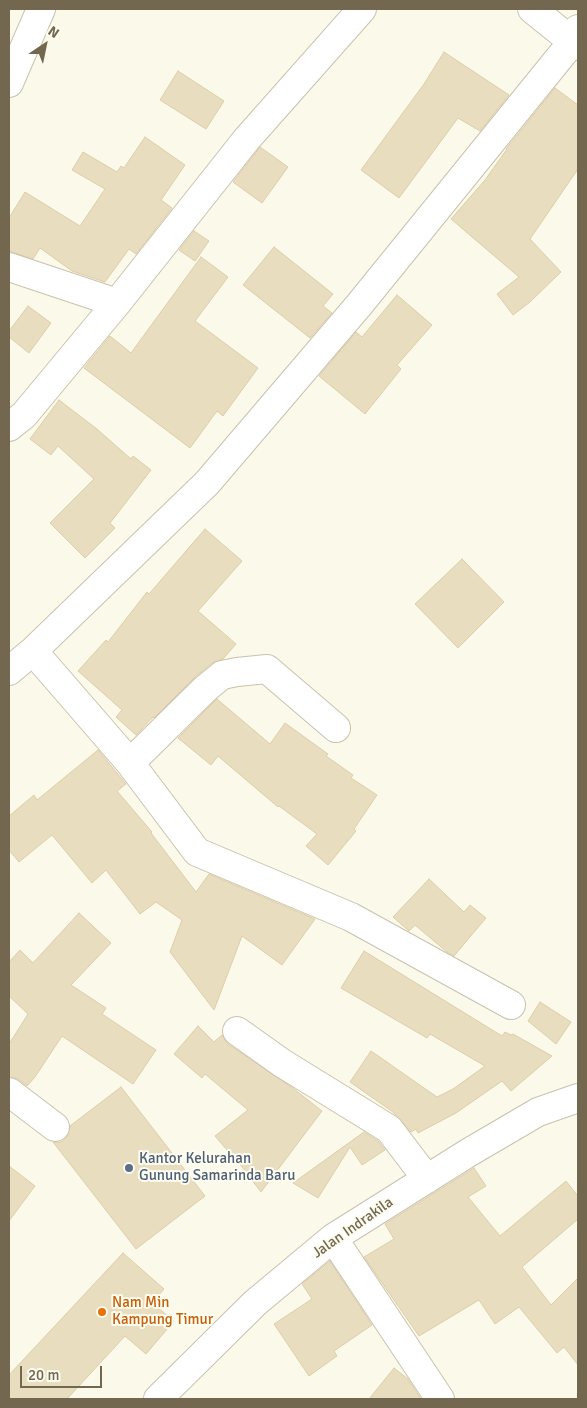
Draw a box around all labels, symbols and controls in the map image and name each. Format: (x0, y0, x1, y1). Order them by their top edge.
north arrow (20, 20, 70, 70)
text: N (45, 22, 62, 42)
place label: Kantor Kelurahan Gunung Samarinda Baru (139, 1150, 295, 1185)
marker: Kantor Kelurahan Gunung Samarinda Baru (123, 1162, 135, 1174)
street label: Jalan Indrakila (309, 1194, 397, 1262)
place label: Nam Min Kampung Timur (112, 1294, 213, 1329)
marker: Nam Min Kampung Timur (96, 1306, 108, 1318)
scale bar (22, 1356, 105, 1388)
text: 20 m (28, 1366, 59, 1384)

